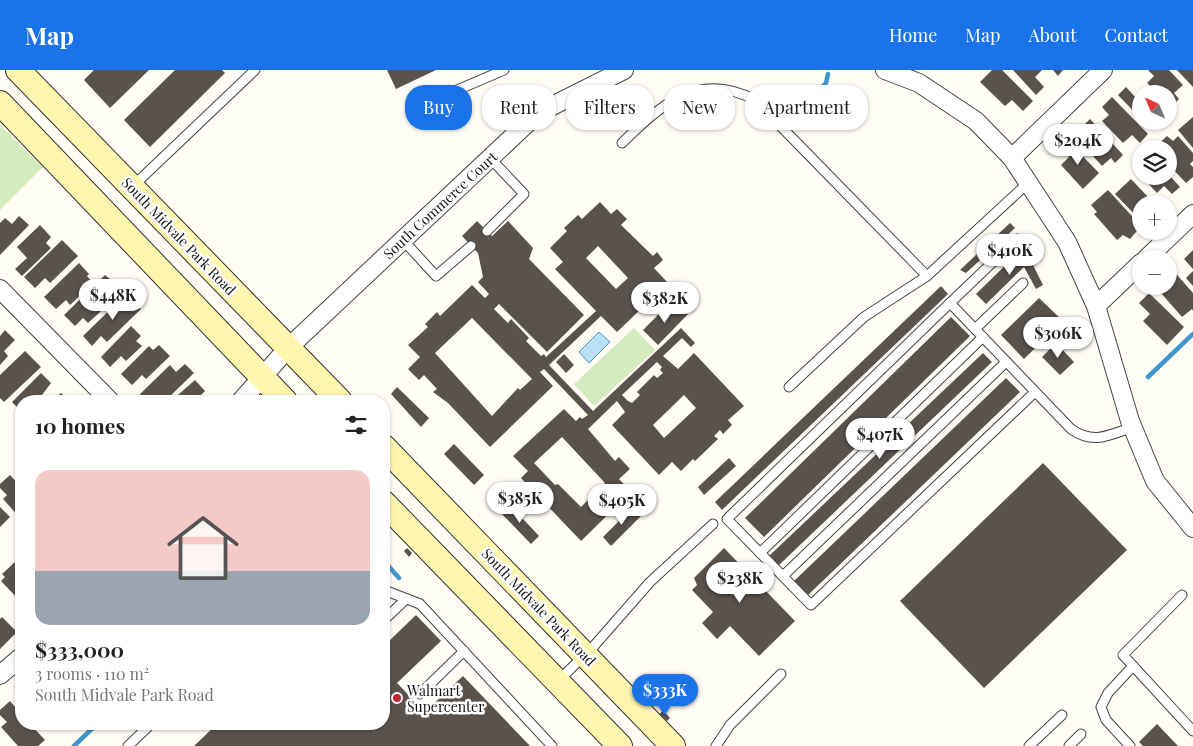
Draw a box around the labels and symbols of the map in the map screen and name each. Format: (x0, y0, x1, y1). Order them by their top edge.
north arrow (1132, 85, 1178, 130)
pin: $204K (1043, 124, 1113, 166)
street label: South Commerce Court (379, 146, 502, 263)
street label: South Midvale Park Road (118, 173, 240, 299)
pin: $410K (975, 234, 1045, 276)
pin: $448K (78, 278, 148, 321)
pin: $382K (630, 282, 700, 324)
pin: $306K (1023, 316, 1093, 359)
pin: $407K (845, 418, 915, 460)
pin: $385K (485, 482, 555, 524)
pin: $405K (587, 484, 657, 526)
street label: South Midvale Park Road (478, 544, 600, 670)
pin: $238K (705, 562, 775, 604)
pin: $333K (630, 674, 700, 716)
place label: Walmart Supercenter (406, 681, 485, 716)
marker: Walmart Supercenter (391, 692, 403, 704)

